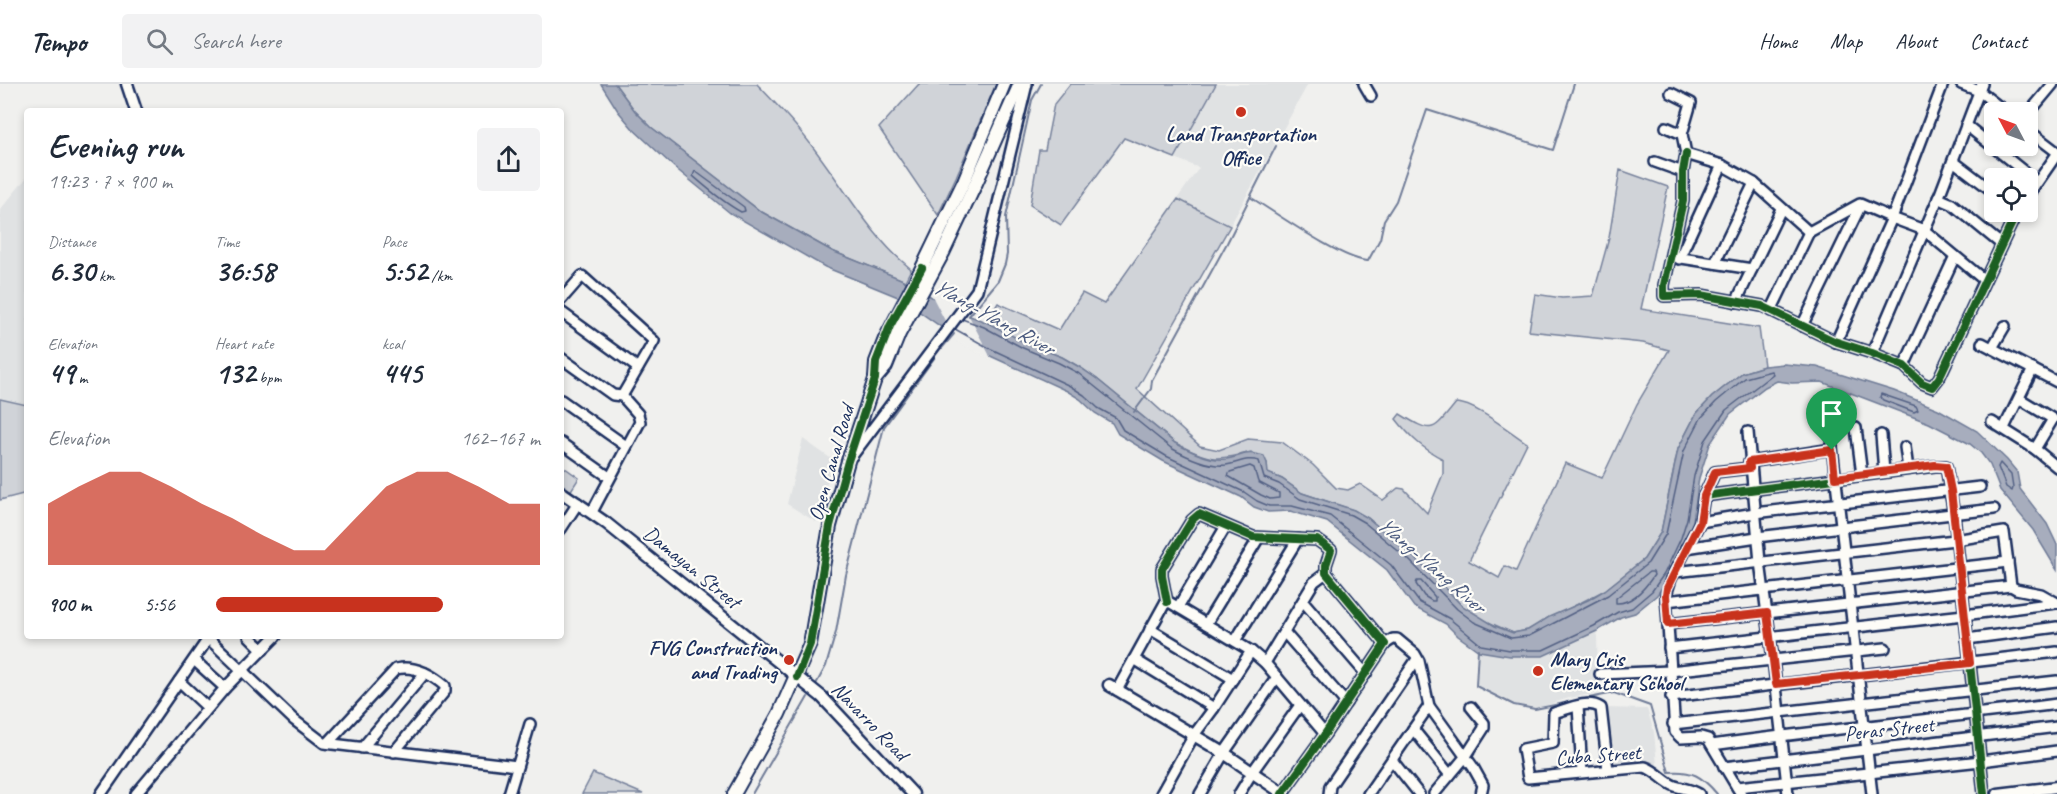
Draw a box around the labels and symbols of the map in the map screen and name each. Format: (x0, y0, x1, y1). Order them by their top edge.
north arrow (1984, 102, 2038, 156)
marker: Land Transportation Office (1234, 105, 1248, 119)
place label: Land Transportation Office (1166, 121, 1318, 171)
water label: Ylang-Ylang River (928, 272, 1062, 363)
pin (1806, 388, 1857, 450)
street label: Open Canal Road (802, 398, 861, 524)
water label: Ylang-Ylang River (1372, 510, 1493, 621)
street label: Damayan Street (638, 520, 748, 616)
place label: FVG Construction and Trading (649, 635, 779, 685)
place label: Mary Cris Elementary School (1550, 646, 1688, 696)
marker: FVG Construction and Trading (782, 653, 796, 667)
marker: Mary Cris Elementary School (1531, 664, 1545, 678)
street label: Navarro Road (826, 676, 917, 769)
street label: Peras Street (1843, 711, 1937, 747)
street label: Cuba Street (1555, 739, 1643, 771)

